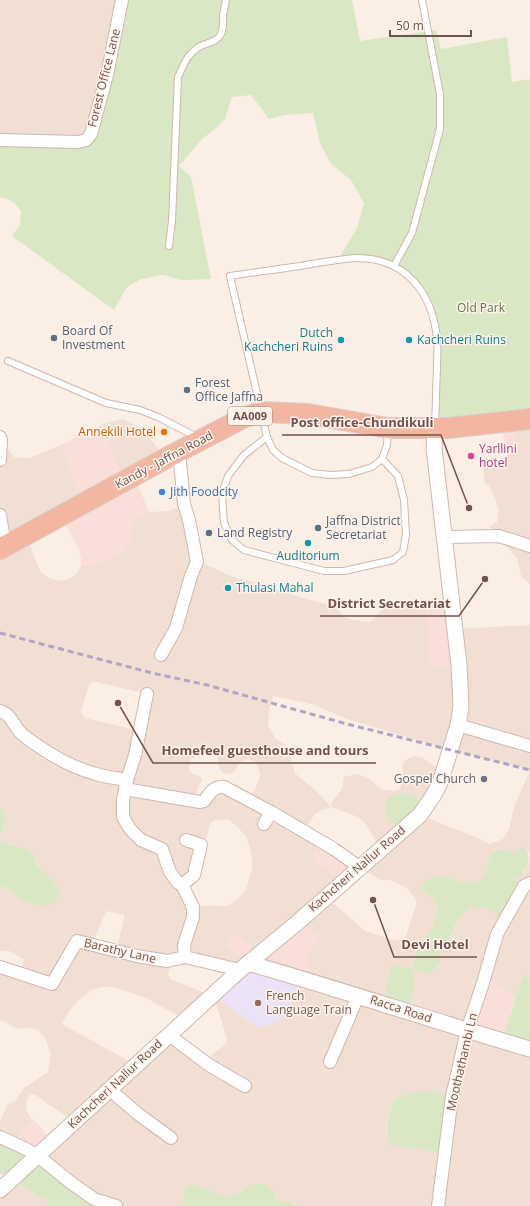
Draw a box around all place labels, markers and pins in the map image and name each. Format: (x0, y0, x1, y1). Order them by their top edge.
place label: Board Of Investment (62, 322, 125, 353)
place label: Dutch Kachcheri Ruins (244, 324, 333, 355)
place label: Kachcheri Ruins (417, 331, 506, 348)
marker: Board Of Investment (49, 333, 59, 343)
marker: Dutch Kachcheri Ruins (336, 335, 346, 345)
marker: Kachcheri Ruins (404, 335, 414, 345)
place label: Forest Office Jaffna (195, 374, 263, 405)
marker: Forest Office Jaffna (182, 385, 192, 395)
callout: Post office-Chundikuli (282, 410, 441, 435)
place label: Annekili Hotel (78, 423, 156, 440)
marker: Annekili Hotel (159, 427, 169, 437)
place label: Yarllini hotel (479, 440, 517, 471)
marker: Yarllini hotel (466, 451, 476, 461)
place label: Jith Foodcity (169, 483, 239, 500)
marker: Jith Foodcity (157, 487, 167, 497)
place label: Jaffna District Secretariat (325, 512, 401, 543)
marker: Jaffna District Secretariat (313, 523, 323, 533)
place label: Land Registry (217, 524, 293, 541)
marker: Land Registry (204, 528, 214, 538)
marker: Auditorium (303, 538, 313, 548)
place label: Auditorium (276, 547, 340, 564)
place label: Thulasi Mahal (236, 579, 313, 596)
marker: Thulasi Mahal (223, 583, 233, 593)
callout: District Secretariat (320, 591, 459, 616)
callout: Homefeel guesthouse and tours (153, 738, 376, 763)
place label: Gospel Church (394, 770, 476, 787)
marker: Gospel Church (479, 774, 489, 784)
callout: Devi Hotel (394, 932, 477, 957)
place label: French Language Train (266, 987, 352, 1018)
marker: French Language Train (253, 998, 263, 1008)

